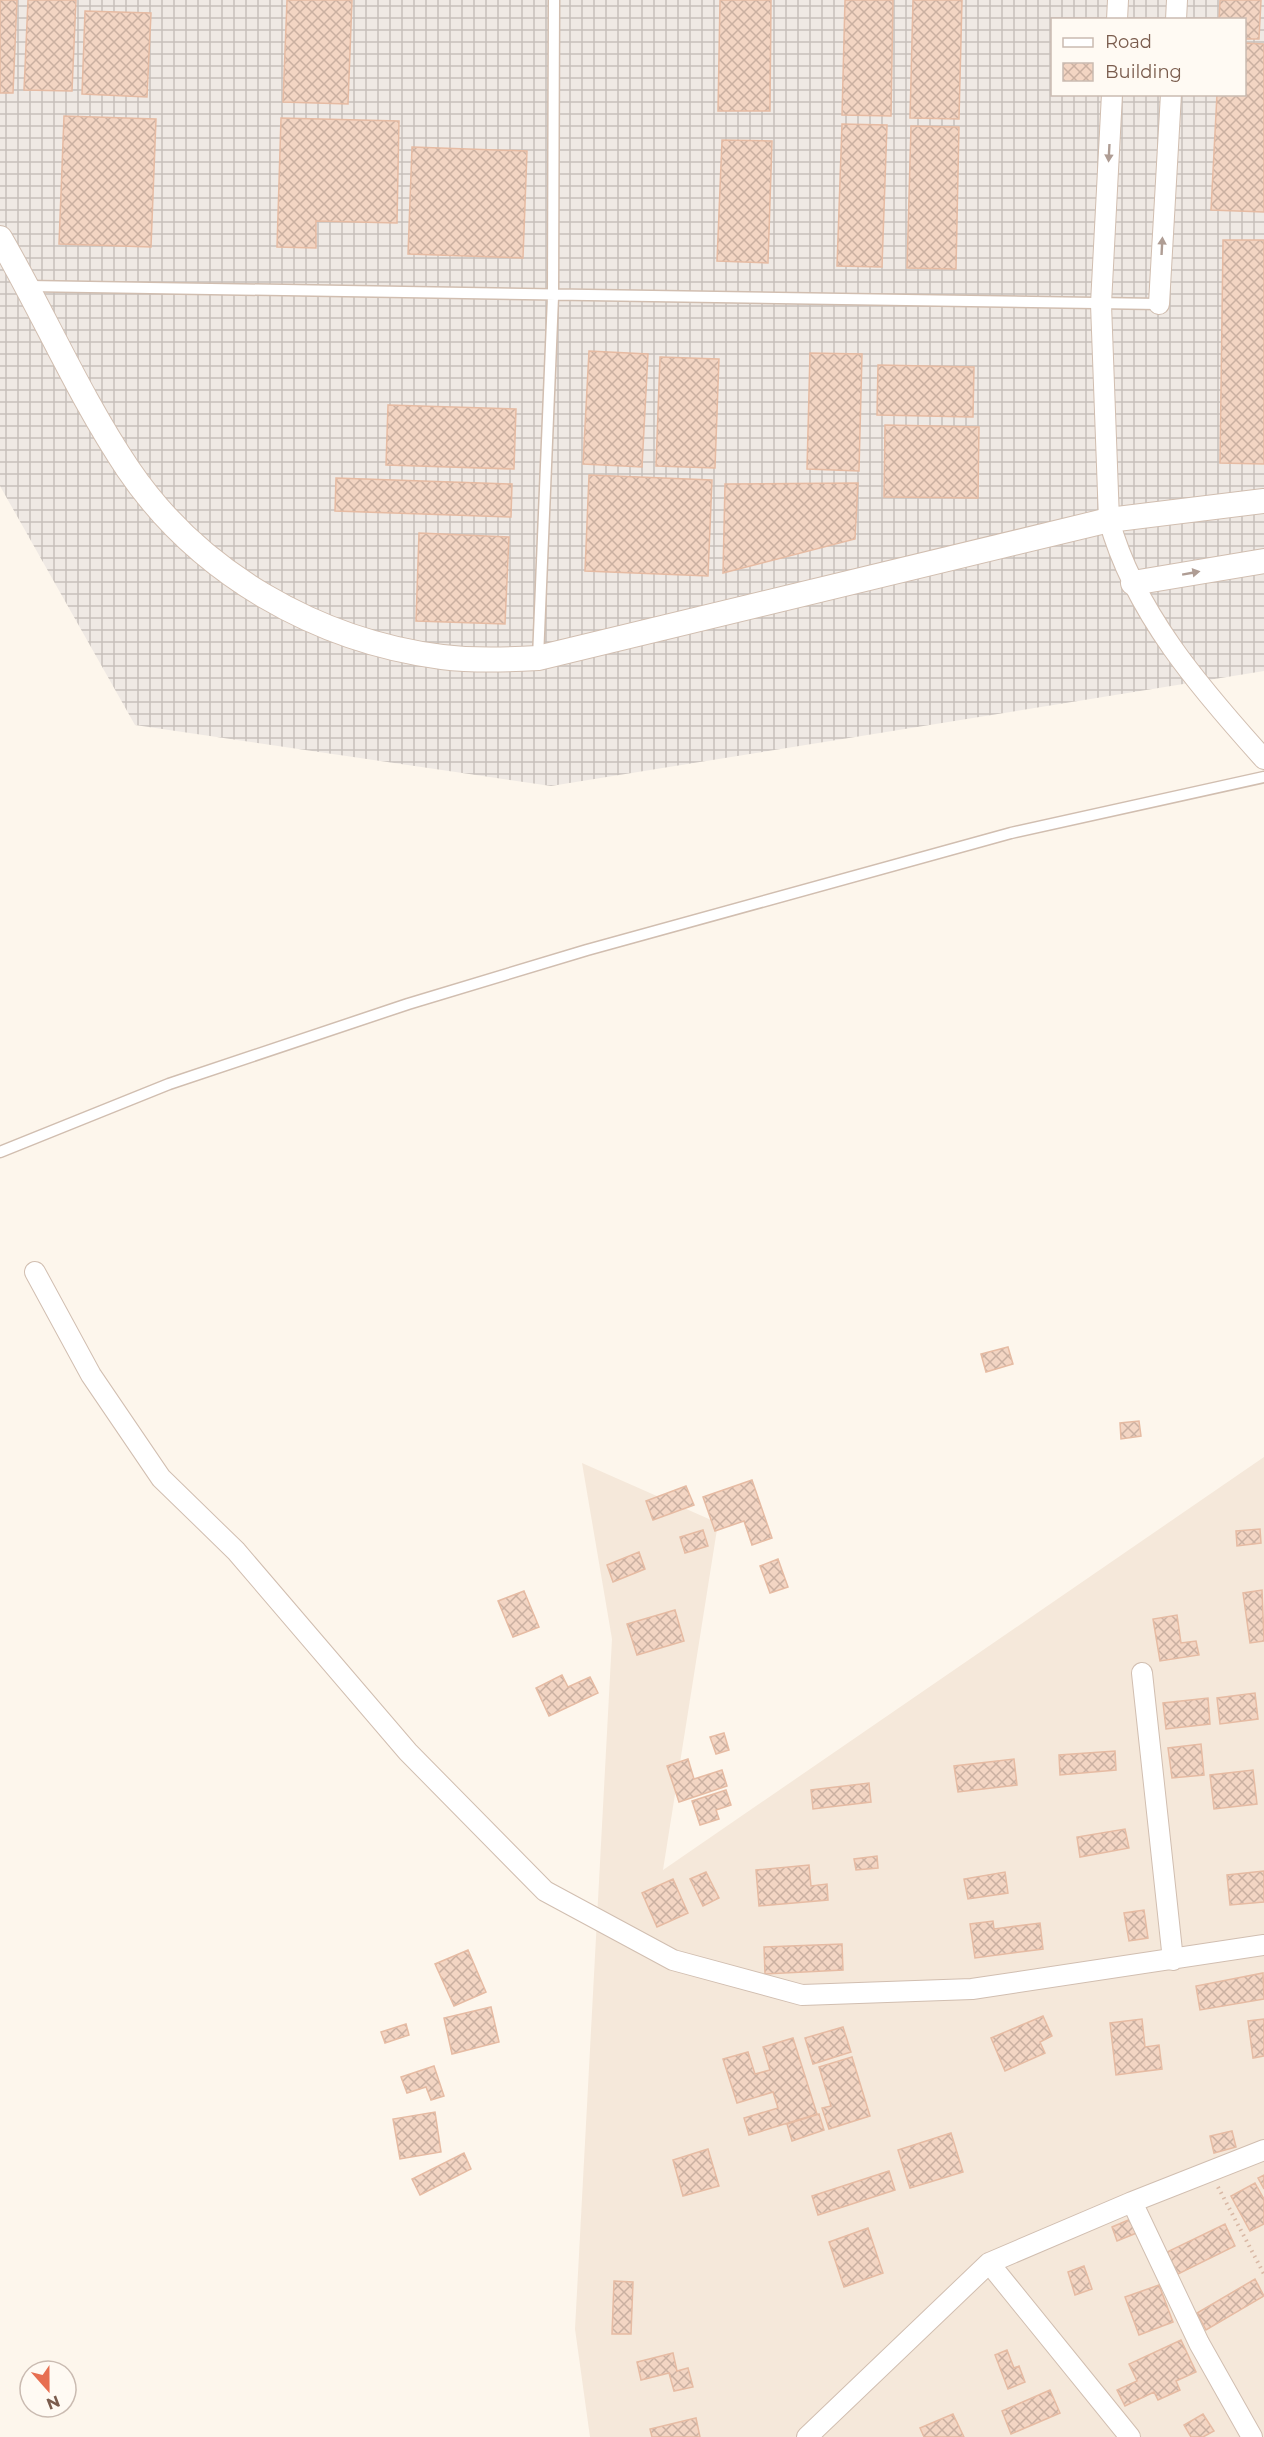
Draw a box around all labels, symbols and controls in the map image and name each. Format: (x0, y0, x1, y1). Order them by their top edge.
legend (1051, 18, 1246, 96)
text: Road (1105, 31, 1152, 53)
text: Building (1105, 61, 1182, 83)
one-way arrow (1104, 143, 1114, 162)
one-way arrow (1158, 236, 1167, 255)
one-way arrow (1181, 569, 1200, 578)
north arrow (18, 2359, 78, 2419)
text: N (44, 2391, 63, 2414)

